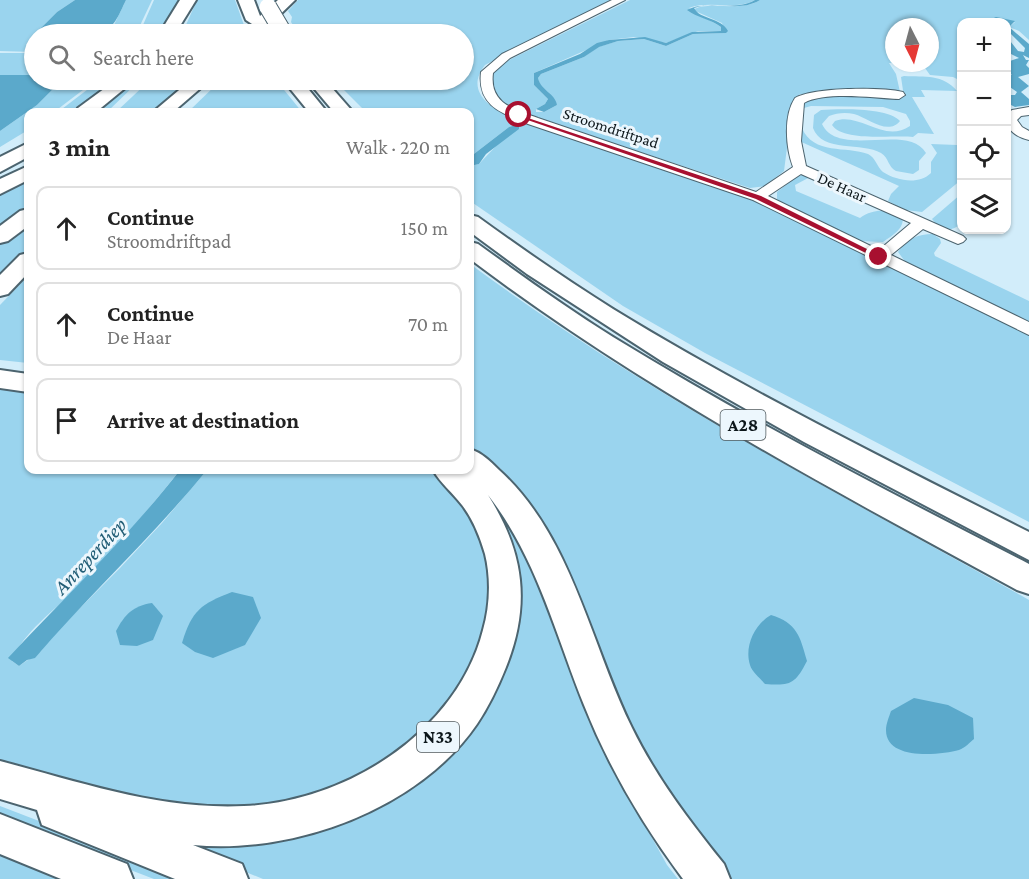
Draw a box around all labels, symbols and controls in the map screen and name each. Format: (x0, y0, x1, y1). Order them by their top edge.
north arrow (885, 18, 939, 72)
map controls (957, 18, 1011, 234)
button: + (957, 18, 1011, 72)
search box (24, 24, 474, 90)
icon: search (45, 41, 78, 74)
text: Search here (93, 45, 194, 70)
button: − (957, 72, 1011, 126)
route start (505, 101, 531, 127)
street label: Stroomdriftpad (561, 105, 661, 153)
button: locate (957, 126, 1011, 180)
text: 3 min (48, 133, 110, 162)
text: Walk · 220 m (346, 136, 450, 158)
street label: De Haar (815, 169, 869, 205)
button: layers (957, 180, 1011, 234)
text: Continue (107, 205, 194, 230)
icon: ahead (50, 212, 83, 245)
text: 150 m (401, 217, 448, 239)
text: Stroomdriftpad (107, 230, 231, 252)
route end (865, 243, 891, 269)
text: Continue (107, 301, 194, 326)
icon: ahead (50, 308, 83, 341)
text: 70 m (408, 313, 448, 335)
text: De Haar (107, 326, 172, 348)
icon: arrive (50, 404, 83, 437)
text: Arrive at destination (107, 408, 299, 433)
road number: A28 (720, 410, 766, 440)
water label: Anreperdiep (48, 513, 131, 600)
road number: N33 (417, 722, 459, 752)

